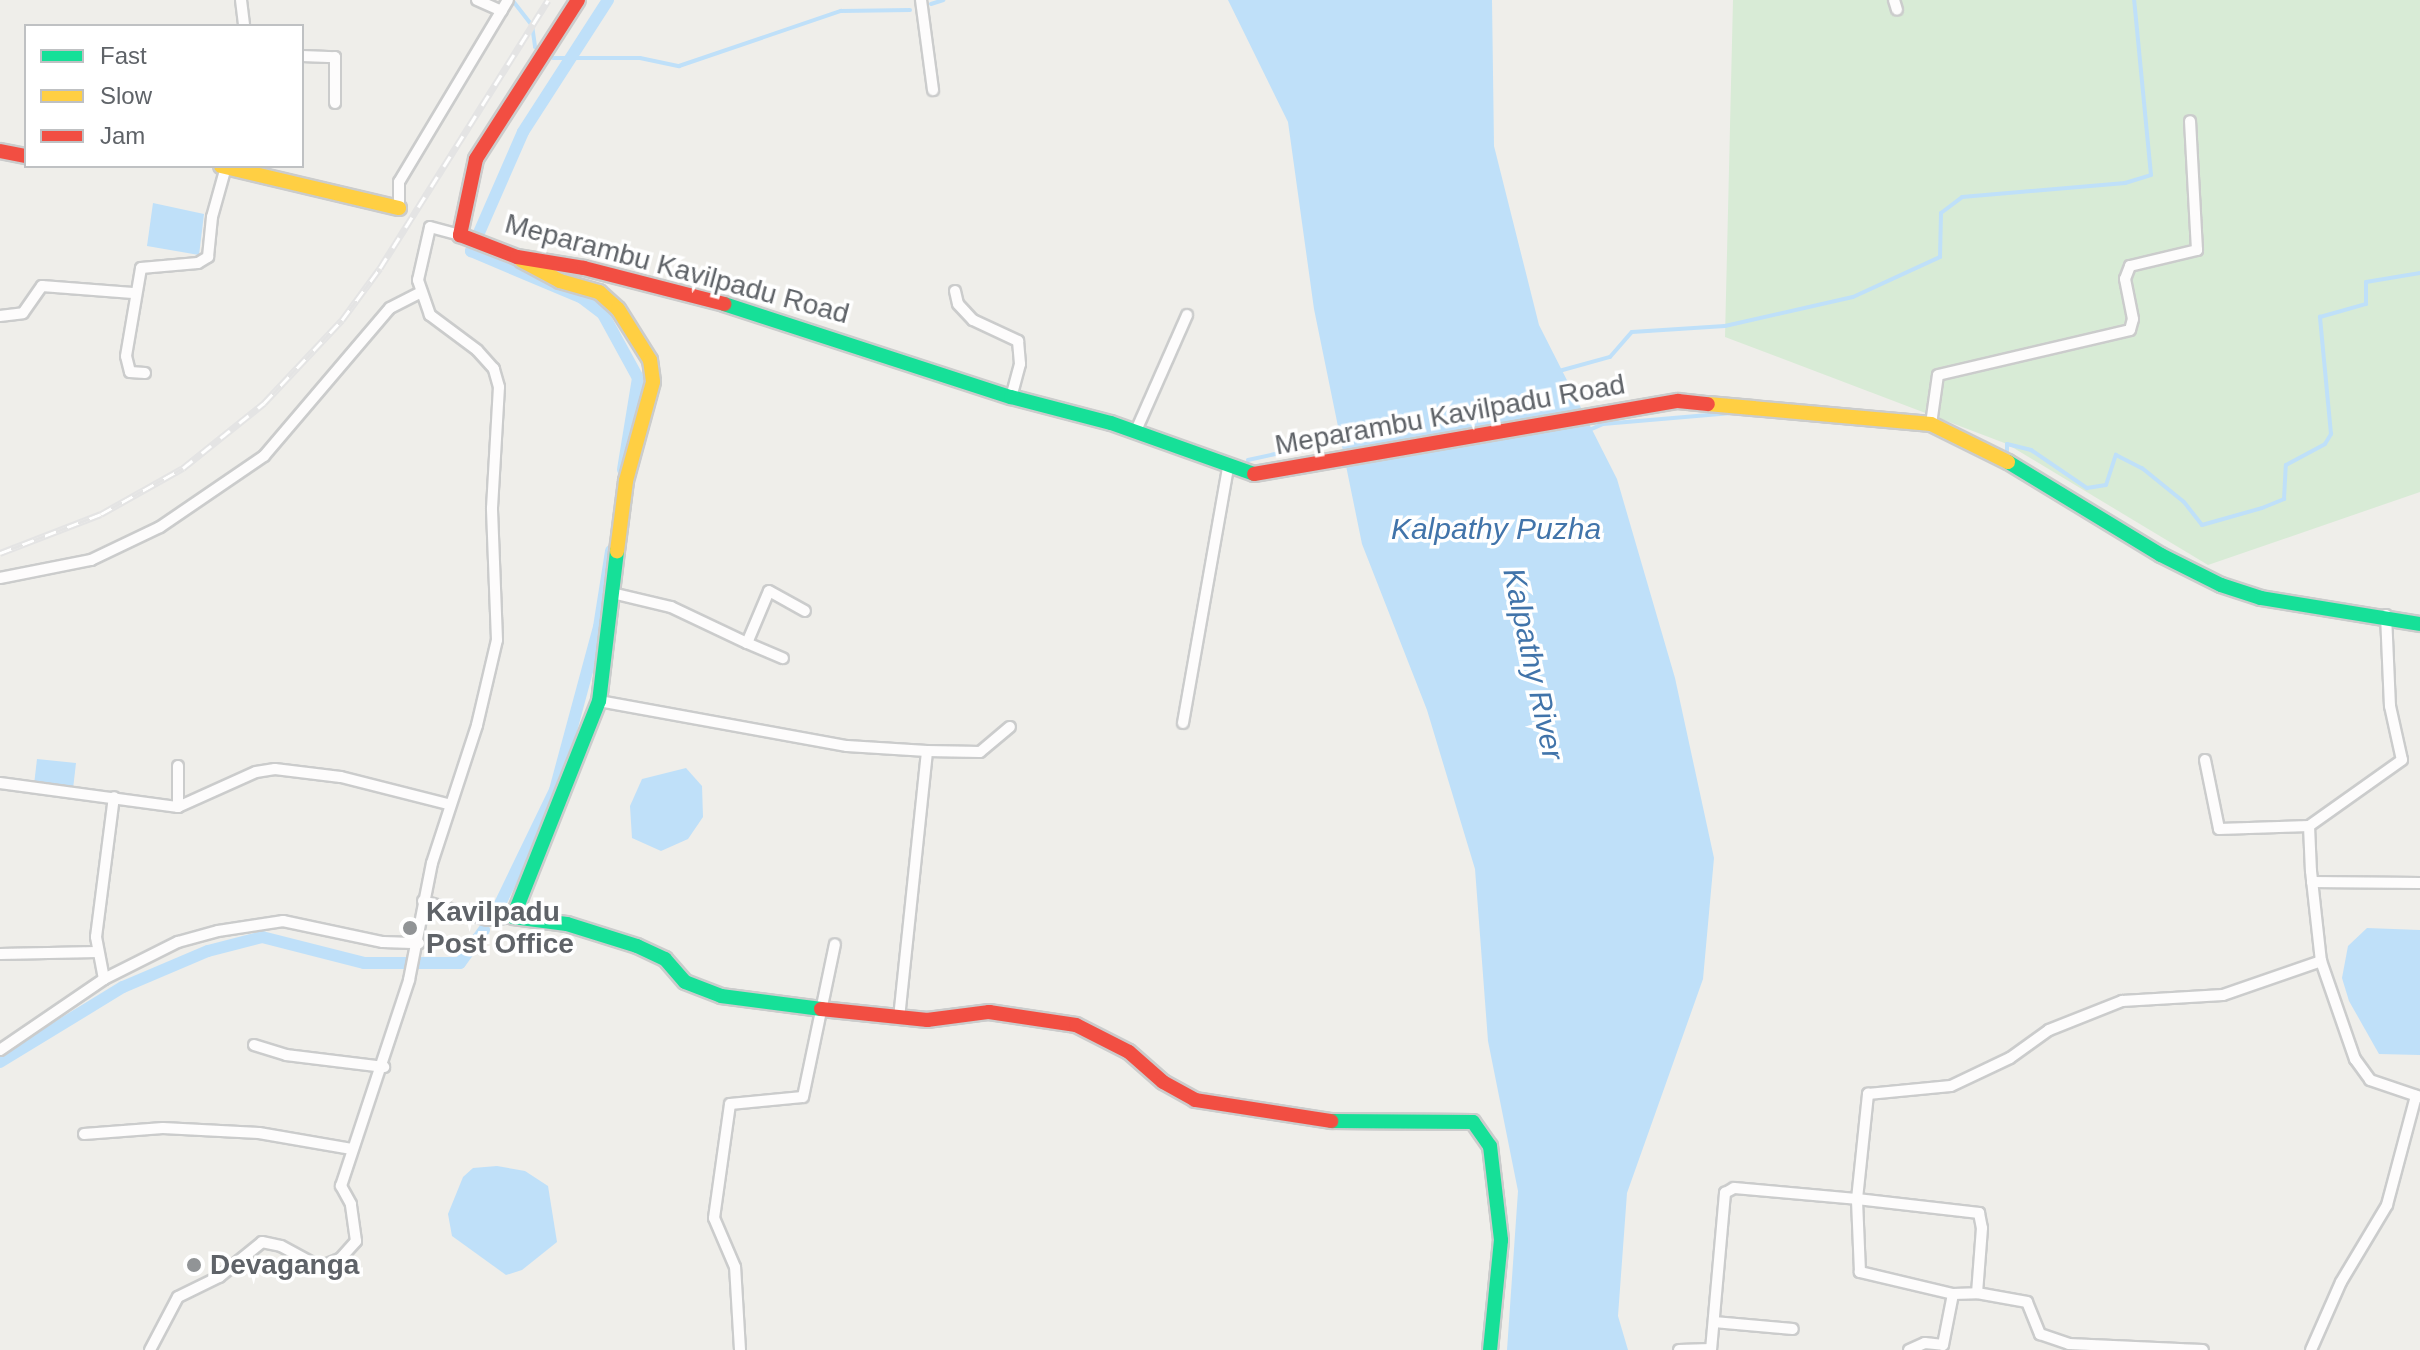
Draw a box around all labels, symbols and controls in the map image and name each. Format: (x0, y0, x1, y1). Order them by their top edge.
legend (24, 24, 304, 168)
text: Fast (100, 42, 147, 69)
text: Slow (100, 82, 152, 109)
text: Jam (100, 122, 145, 149)
street label: Meparambu Kavilpadu Road (501, 207, 853, 331)
street label: Meparambu Kavilpadu Road (1272, 368, 1628, 462)
water label: Kalpathy Puzha (1391, 511, 1601, 547)
water label: Kalpathy River (1495, 565, 1571, 763)
place label: Kavilpadu Post Office (426, 895, 574, 961)
marker: Kavilpadu Post Office (401, 919, 419, 937)
place label: Devaganga (210, 1248, 359, 1282)
marker: Devaganga (185, 1256, 203, 1274)

